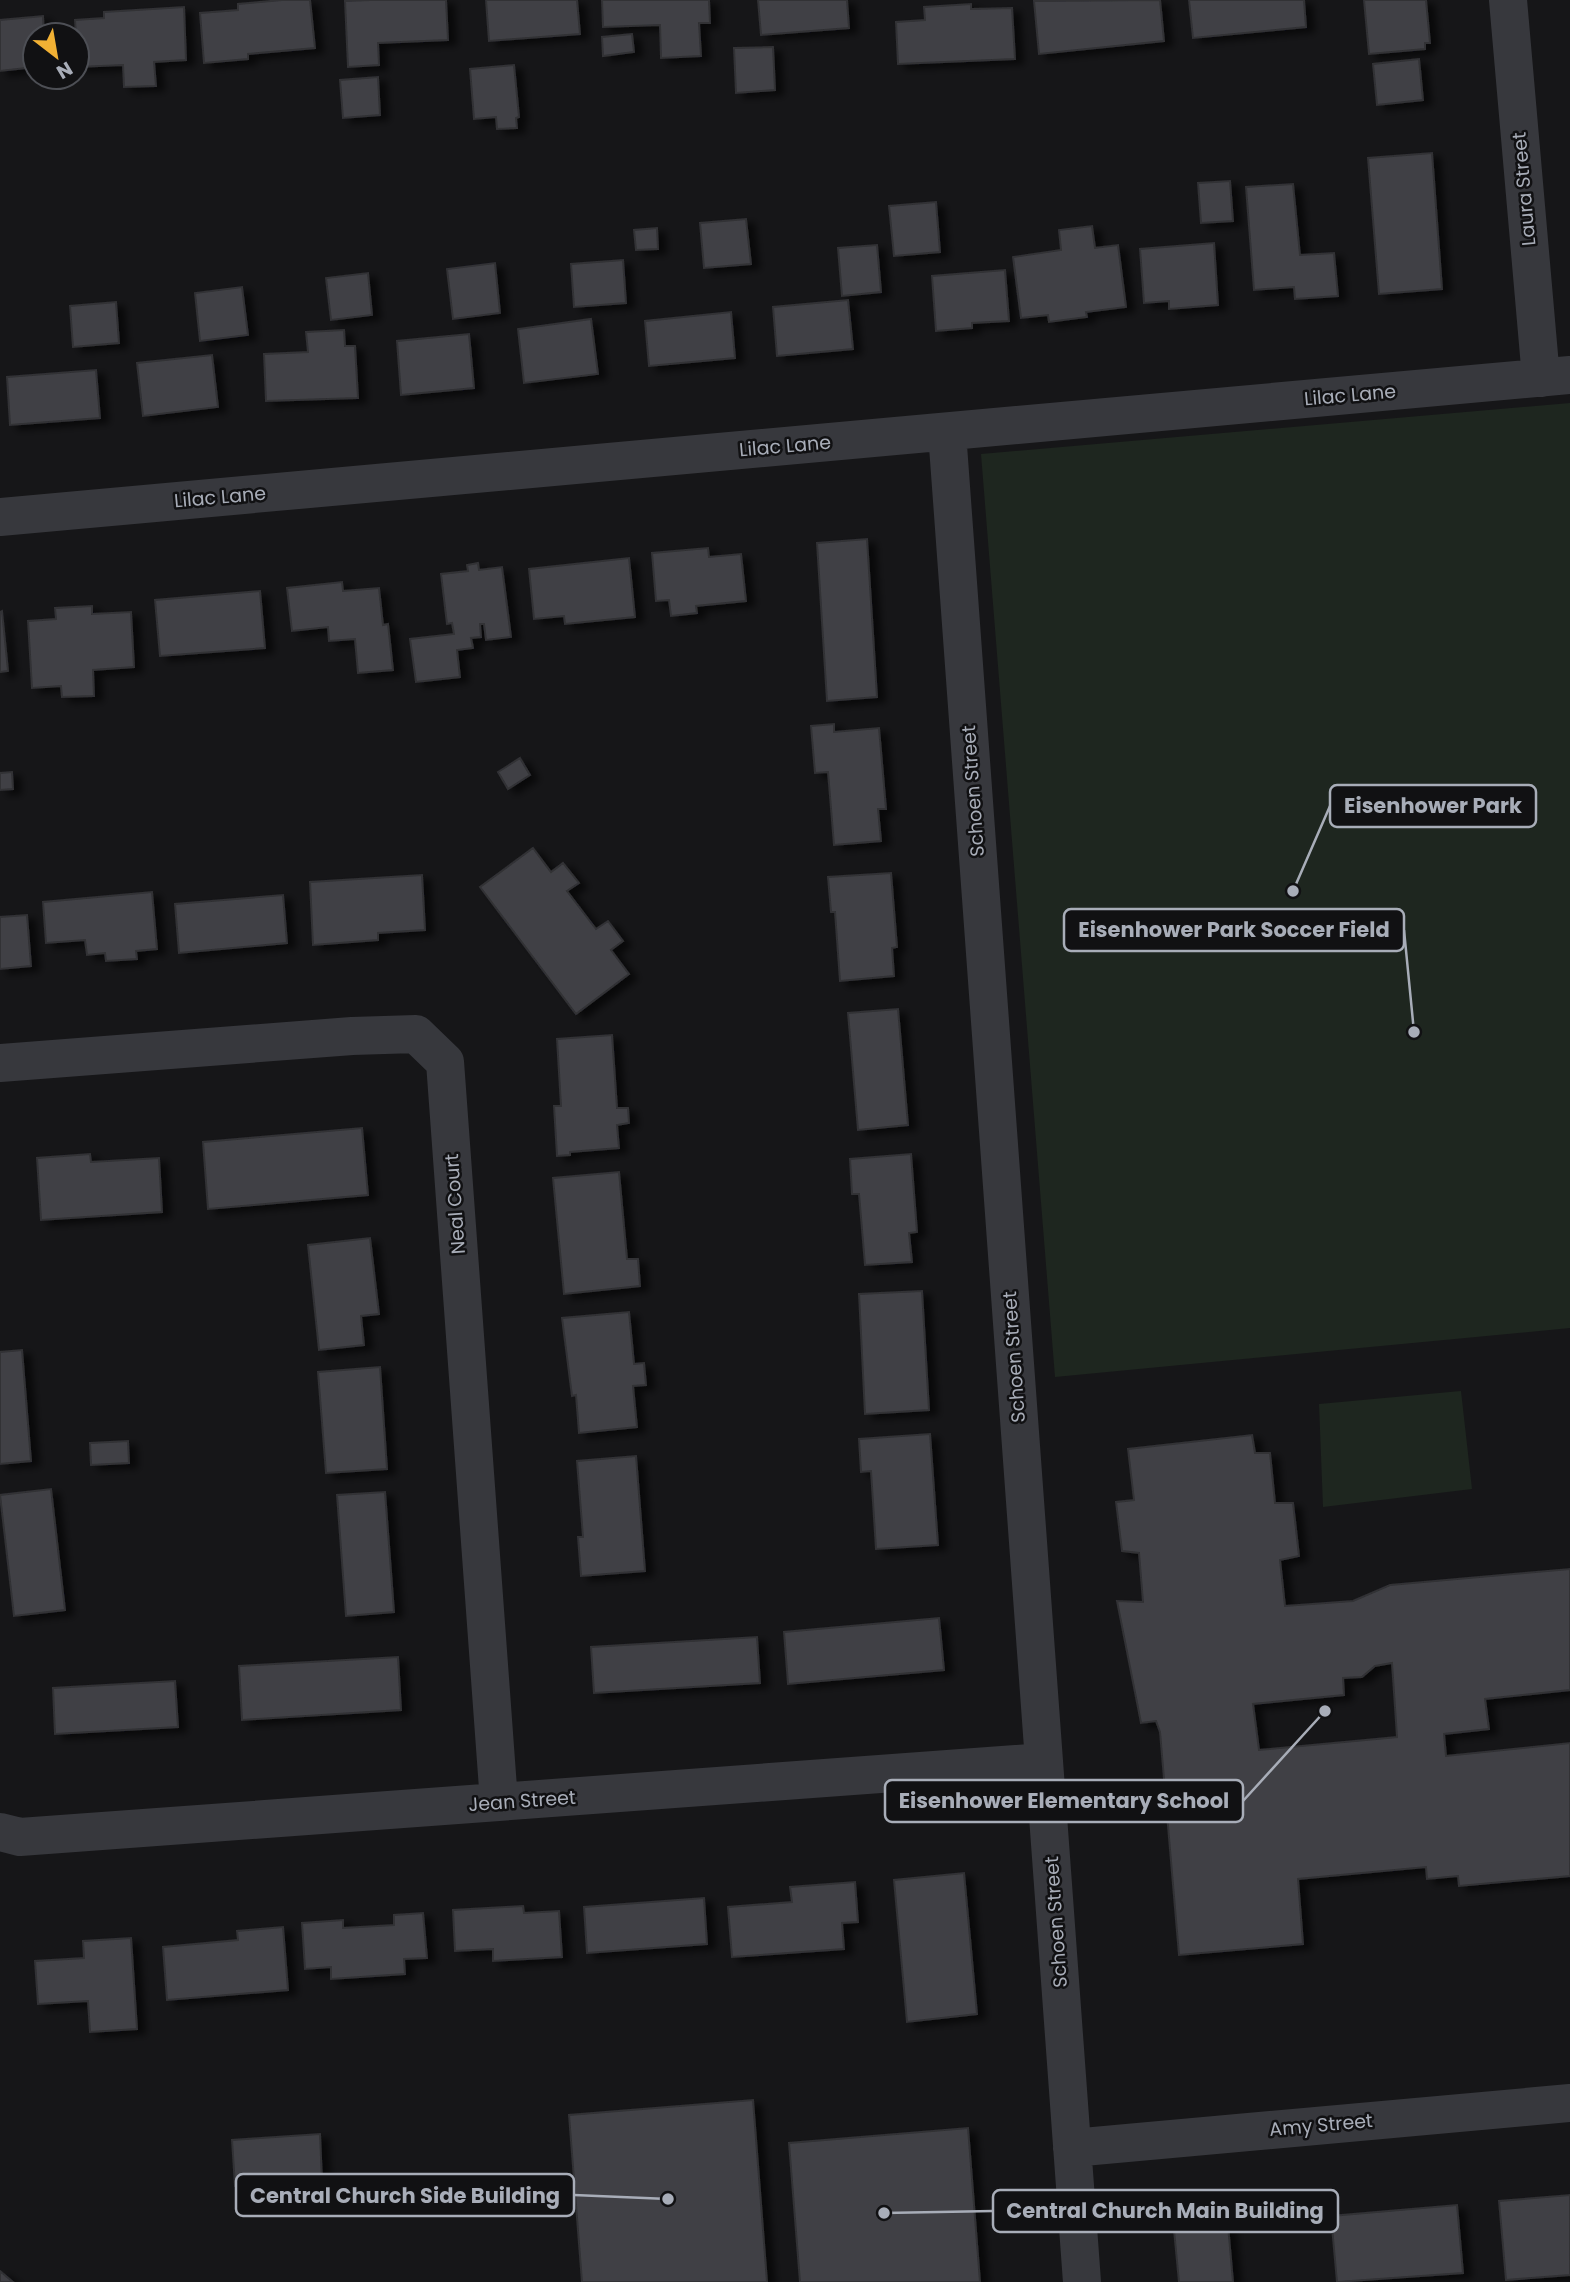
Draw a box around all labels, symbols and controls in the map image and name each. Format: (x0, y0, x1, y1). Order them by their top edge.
north arrow (21, 21, 91, 91)
text: N (51, 55, 78, 85)
street label: Laura Street (1506, 131, 1542, 247)
street label: Lilac Lane (1303, 378, 1397, 412)
street label: Lilac Lane (738, 429, 832, 463)
street label: Lilac Lane (173, 480, 267, 514)
street label: Schoen Street (955, 724, 991, 858)
callout: Eisenhower Park (1330, 785, 1536, 827)
text: Eisenhower Park (1344, 791, 1522, 820)
callout: Eisenhower Park Soccer Field (1064, 909, 1404, 951)
text: Eisenhower Park Soccer Field (1078, 915, 1390, 944)
street label: Neal Court (438, 1153, 472, 1255)
street label: Schoen Street (996, 1290, 1032, 1424)
callout: Eisenhower Elementary School (885, 1780, 1243, 1822)
street label: Jean Street (467, 1784, 577, 1818)
text: Eisenhower Elementary School (899, 1786, 1229, 1815)
street label: Schoen Street (1038, 1855, 1074, 1989)
street label: Amy Street (1268, 2107, 1374, 2143)
callout: Central Church Side Building (236, 2174, 574, 2216)
text: Central Church Side Building (250, 2181, 560, 2210)
callout: Central Church Main Building (993, 2190, 1338, 2232)
text: Central Church Main Building (1006, 2196, 1324, 2225)

